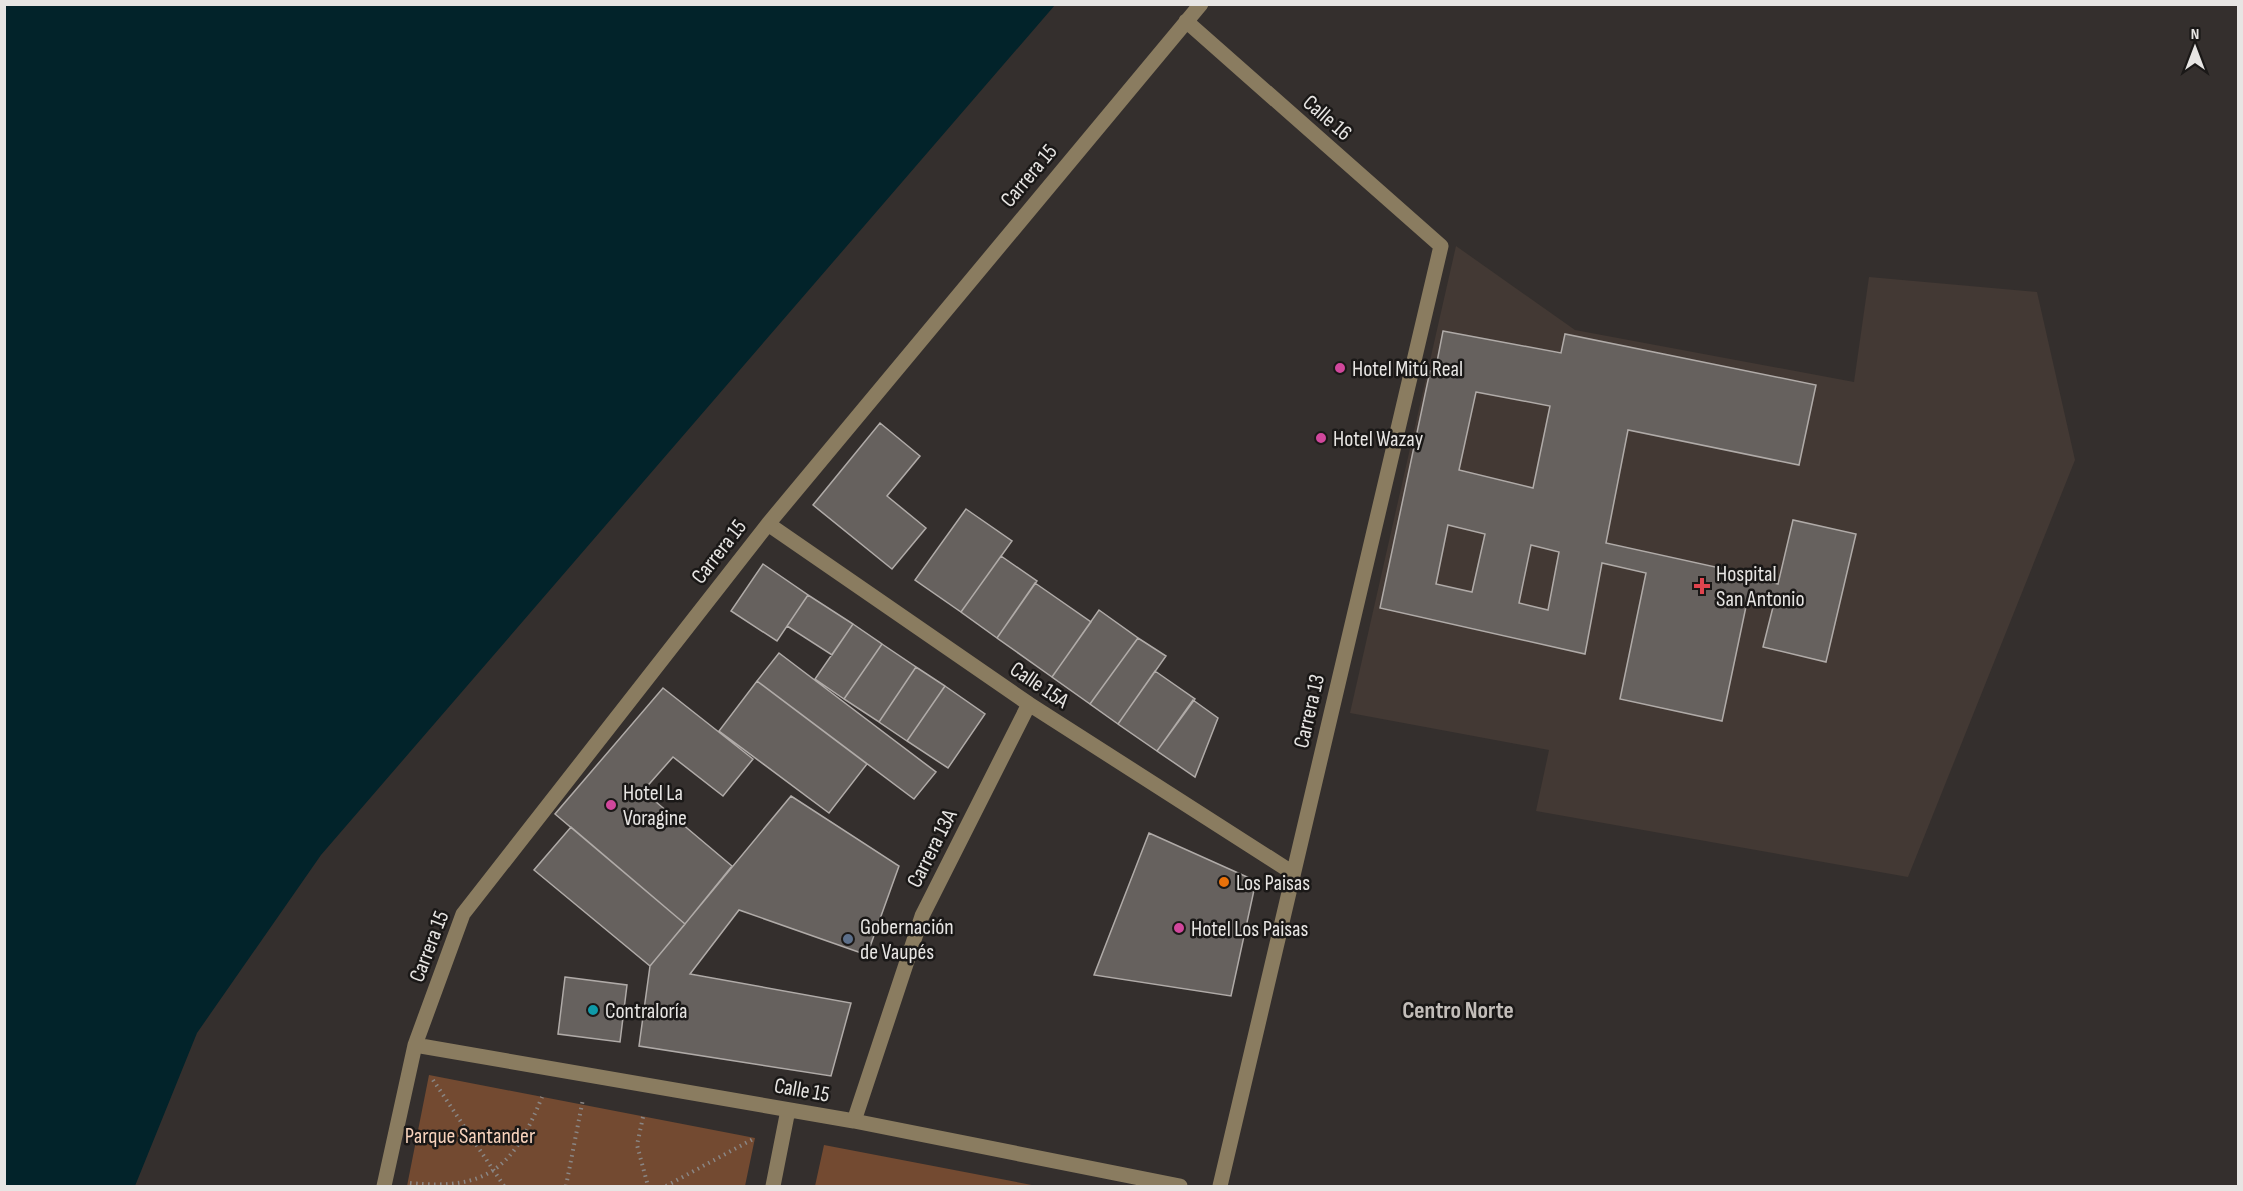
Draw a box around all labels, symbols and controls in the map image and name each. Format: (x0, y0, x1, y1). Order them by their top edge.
north arrow (2165, 18, 2225, 78)
text: N (2191, 25, 2199, 44)
street label: Calle 16 (1297, 89, 1357, 147)
street label: Carrera 15 (995, 139, 1063, 213)
place label: Hotel Mitú Real (1352, 356, 1463, 383)
marker: Hotel Mitú Real (1333, 361, 1347, 375)
place label: Hotel Wazay (1333, 426, 1424, 453)
marker: Hotel Wazay (1314, 431, 1328, 445)
street label: Carrera 15 (686, 514, 753, 590)
place label: Hospital San Antonio (1716, 561, 1805, 613)
marker: Hospital San Antonio (1693, 577, 1711, 595)
street label: Calle 15A (1005, 656, 1074, 715)
street label: Carrera 13 (1288, 672, 1331, 751)
place label: Hotel La Voragine (623, 780, 687, 832)
marker: Hotel La Voragine (604, 798, 618, 812)
street label: Carrera 13A (901, 805, 964, 892)
place label: Los Paisas (1236, 870, 1310, 897)
marker: Los Paisas (1217, 875, 1231, 889)
street label: Carrera 15 (403, 907, 455, 986)
place label: Gobernación de Vaupés (860, 914, 954, 966)
place label: Hotel Los Paisas (1191, 916, 1309, 943)
marker: Hotel Los Paisas (1172, 921, 1186, 935)
marker: Gobernación de Vaupés (841, 932, 855, 946)
district label: Centro Norte (1402, 996, 1514, 1025)
place label: Contraloría (605, 998, 687, 1025)
marker: Contraloría (586, 1003, 600, 1017)
street label: Calle 15 (772, 1072, 832, 1109)
park label: Parque Santander (405, 1123, 535, 1150)

